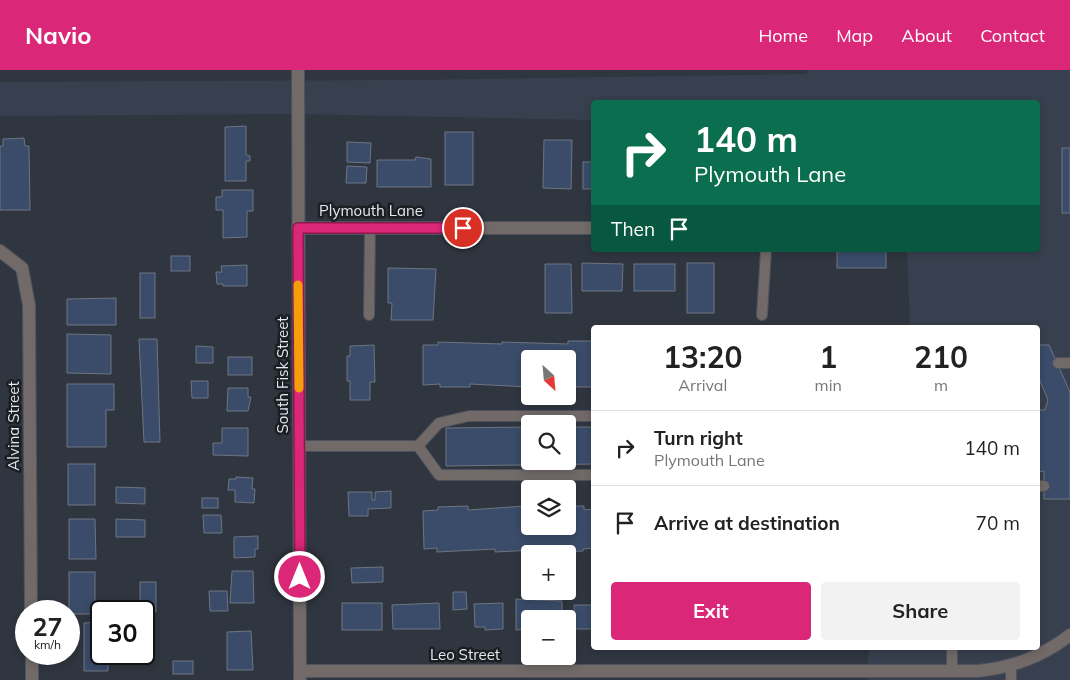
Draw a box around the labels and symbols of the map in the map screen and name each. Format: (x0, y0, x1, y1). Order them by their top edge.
street label: Plymouth Lane (319, 201, 423, 220)
pin (442, 207, 484, 249)
street label: South Fisk Street (273, 316, 292, 434)
north arrow (521, 350, 576, 405)
street label: Alvina Street (4, 381, 23, 471)
position arrow (273, 550, 325, 602)
speed limit sign: 30 (90, 600, 155, 665)
street label: Leo Street (430, 645, 500, 664)

